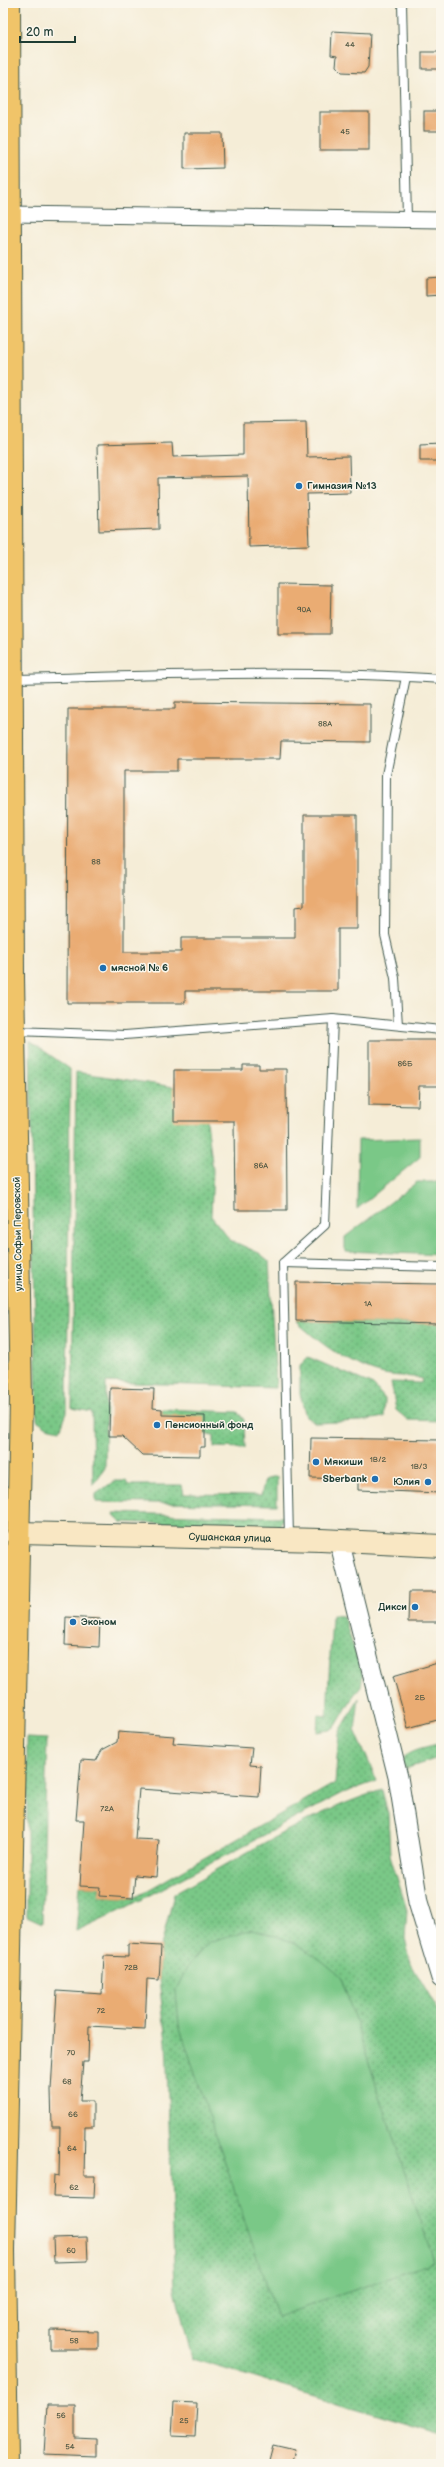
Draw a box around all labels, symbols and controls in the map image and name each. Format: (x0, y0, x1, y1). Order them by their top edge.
scale bar (20, 18, 75, 44)
text: 20 m (26, 25, 53, 40)
house number: 44 (345, 40, 355, 49)
house number: 45 (340, 127, 350, 136)
place label: Гимназия №13 (307, 480, 377, 492)
marker: Гимназия №13 (294, 481, 304, 491)
house number: 90А (297, 605, 311, 614)
house number: 88А (318, 719, 332, 728)
house number: 88 (91, 857, 101, 866)
place label: мясной № 6 (111, 962, 168, 974)
marker: мясной № 6 (98, 963, 108, 973)
house number: 86Б (397, 1059, 413, 1068)
house number: 86А (254, 1161, 268, 1170)
street label: улица Софьи Перовской (11, 1177, 25, 1291)
house number: 1А (364, 1299, 372, 1308)
place label: Пенсионный фонд (165, 1419, 253, 1431)
marker: Пенсионный фонд (152, 1420, 162, 1430)
house number: 1В/2 (370, 1455, 387, 1464)
place label: Мякиши (324, 1456, 363, 1468)
marker: Мякиши (311, 1457, 321, 1467)
house number: 1В/3 (411, 1462, 427, 1471)
place label: Sberbank (323, 1473, 368, 1485)
marker: Sberbank (370, 1474, 380, 1484)
place label: Юлия (393, 1476, 420, 1488)
marker: Юлия (423, 1477, 433, 1487)
street label: Сушанская улица (188, 1531, 272, 1545)
place label: Дикси (378, 1601, 407, 1613)
marker: Дикси (410, 1602, 420, 1612)
place label: Эконом (81, 1616, 117, 1628)
marker: Эконом (68, 1617, 78, 1627)
house number: 2Б (415, 1693, 426, 1702)
house number: 72А (100, 1804, 114, 1813)
house number: 72В (124, 1963, 138, 1972)
house number: 72 (97, 2006, 106, 2015)
house number: 70 (67, 2048, 76, 2057)
house number: 68 (62, 2077, 72, 2086)
house number: 66 (68, 2110, 78, 2119)
house number: 64 (67, 2144, 77, 2153)
house number: 62 (69, 2183, 79, 2192)
house number: 60 (66, 2246, 76, 2255)
house number: 58 (69, 2336, 79, 2345)
house number: 56 (56, 2411, 66, 2420)
house number: 25 (179, 2416, 189, 2425)
house number: 54 (65, 2442, 75, 2451)

